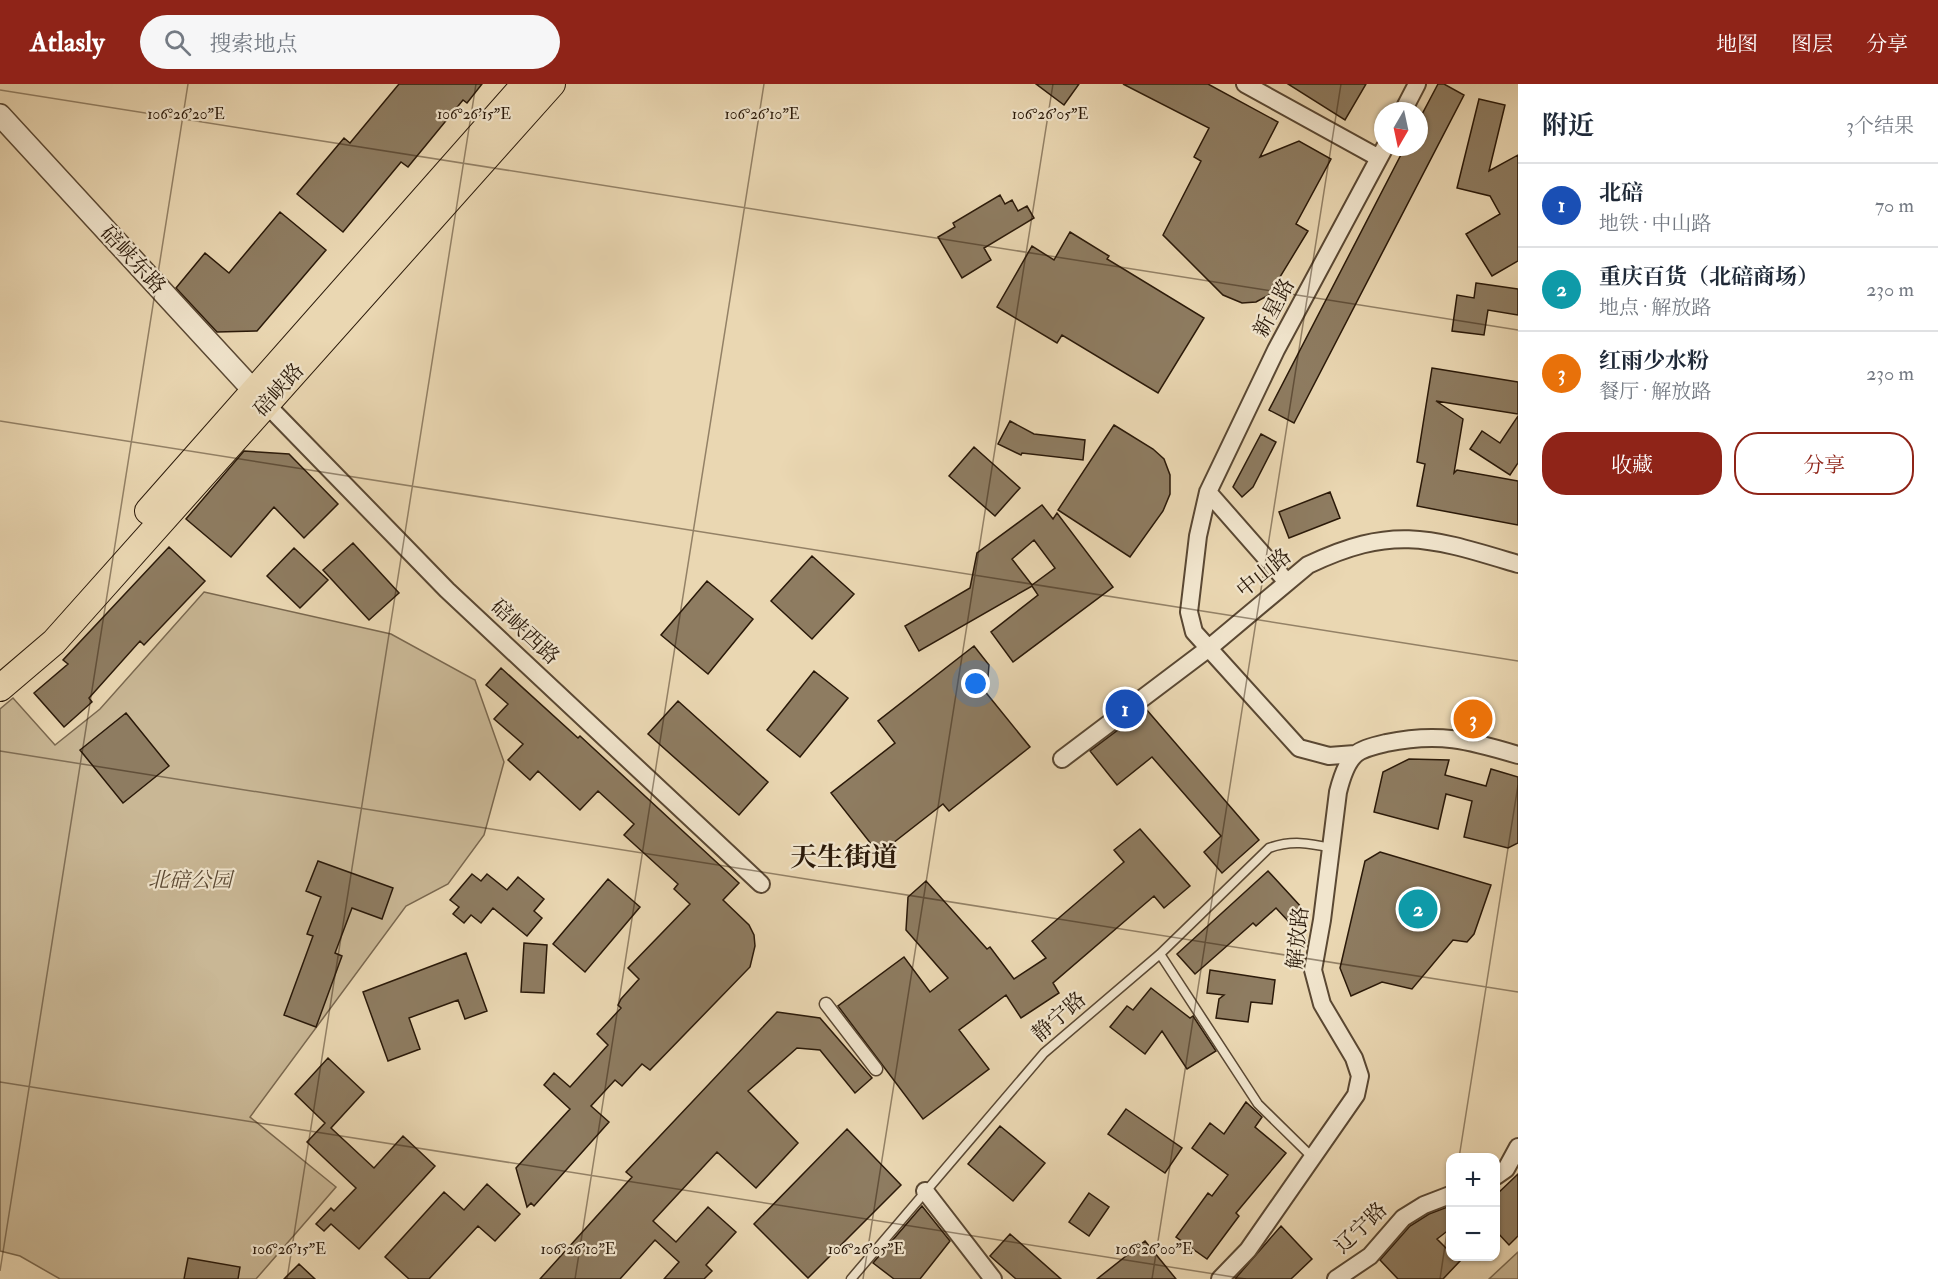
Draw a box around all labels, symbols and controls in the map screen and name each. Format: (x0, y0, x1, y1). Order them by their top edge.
search box (140, 15, 560, 69)
text: Atlasly (30, 25, 104, 60)
icon: search (161, 26, 194, 59)
text: 搜索地点 (209, 30, 297, 58)
text: 地图 (1716, 31, 1758, 58)
text: 图层 (1791, 31, 1833, 58)
text: 分享 (1866, 31, 1908, 58)
north arrow (1374, 102, 1428, 156)
text: 106°26'20"E (147, 105, 225, 124)
text: 106°26'15"E (437, 105, 511, 124)
text: 106°26'10"E (724, 105, 800, 124)
text: 106°26'05"E (1012, 105, 1088, 124)
text: 附近 (1542, 110, 1594, 142)
text: 3个结果 (1846, 113, 1914, 138)
text: 北碚 (1599, 179, 1643, 207)
text: 1 (1558, 193, 1565, 218)
text: 70 m (1875, 193, 1914, 218)
text: 地铁 · 中山路 (1599, 211, 1711, 236)
street label: 碚峡东路 (94, 220, 172, 300)
text: 重庆百货（北碚商场） (1599, 263, 1819, 291)
street label: 新星路 (1247, 274, 1301, 342)
text: 2 (1556, 277, 1567, 302)
text: 230 m (1866, 277, 1914, 302)
text: 地点 · 解放路 (1599, 295, 1711, 320)
text: 红雨少水粉 (1599, 347, 1709, 375)
street label: 碚峡路 (248, 358, 310, 422)
text: 3 (1558, 361, 1565, 386)
text: 230 m (1866, 361, 1914, 386)
text: 餐厅 · 解放路 (1599, 379, 1711, 404)
button: 收藏 (1542, 432, 1722, 495)
button: 分享 (1734, 432, 1914, 495)
street label: 中山路 (1231, 543, 1297, 603)
street label: 碚峡西路 (485, 593, 565, 671)
your location (961, 669, 990, 698)
pin: 1 (1106, 686, 1144, 732)
pin: 3 (1454, 696, 1492, 742)
district label: 天生街道 (790, 841, 898, 874)
park label: 北碚公园 (148, 867, 235, 894)
pin: 2 (1398, 886, 1438, 932)
street label: 解放路 (1281, 905, 1315, 971)
street label: 静宁路 (1026, 986, 1092, 1048)
map controls (1446, 1153, 1500, 1261)
button: + (1446, 1153, 1500, 1207)
street label: 辽宁路 (1329, 1196, 1393, 1260)
button: − (1446, 1207, 1500, 1261)
text: 106°26'15"E (252, 1240, 326, 1259)
text: 106°26'10"E (540, 1240, 616, 1259)
text: 106°26'05"E (828, 1240, 904, 1259)
text: 106°26'00"E (1115, 1240, 1193, 1259)

